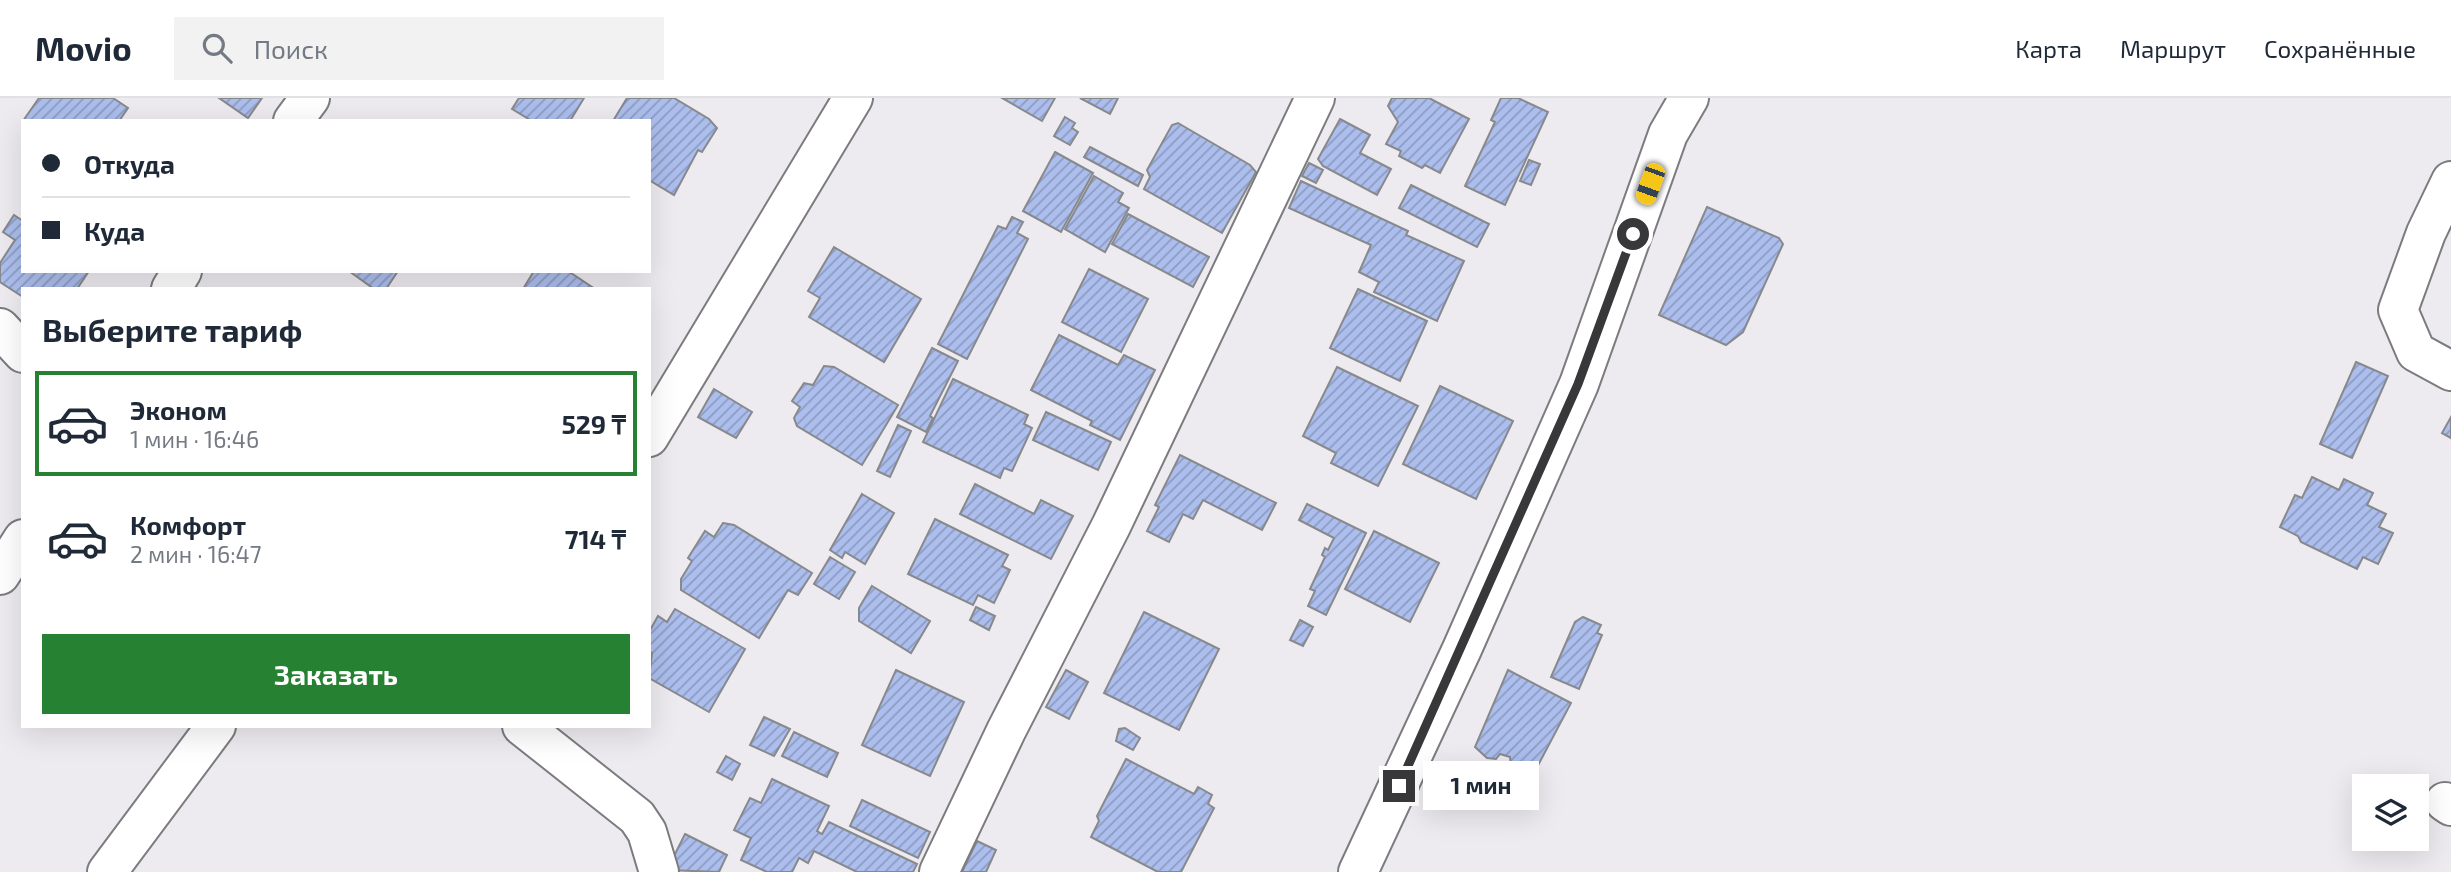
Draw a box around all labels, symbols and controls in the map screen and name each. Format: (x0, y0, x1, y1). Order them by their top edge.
search box (174, 17, 664, 80)
text: Movio (35, 28, 132, 68)
icon: search (198, 29, 236, 67)
text: Поиск (254, 33, 328, 64)
text: Карта (2015, 34, 2082, 63)
text: Маршрут (2120, 34, 2226, 63)
text: Сохранённые (2264, 34, 2416, 63)
text: Откуда (84, 148, 175, 179)
car (1633, 161, 1668, 207)
text: Куда (84, 215, 145, 246)
route start (1617, 218, 1649, 250)
text: Выберите тариф (42, 310, 302, 348)
icon: car (46, 392, 109, 455)
text: Эконом (130, 394, 227, 425)
text: 529 ₸ (561, 408, 626, 439)
text: 1 мин · 16:46 (130, 425, 259, 453)
icon: car (46, 507, 109, 570)
text: Комфорт (130, 509, 246, 540)
text: 714 ₸ (565, 523, 626, 554)
text: 2 мин · 16:47 (130, 540, 262, 568)
button: Заказать (42, 634, 630, 714)
callout: 1 мин (1424, 762, 1539, 810)
route end (1383, 770, 1415, 802)
text: 1 мин (1451, 771, 1511, 799)
map controls (2352, 774, 2429, 851)
button: layers (2352, 774, 2429, 851)

